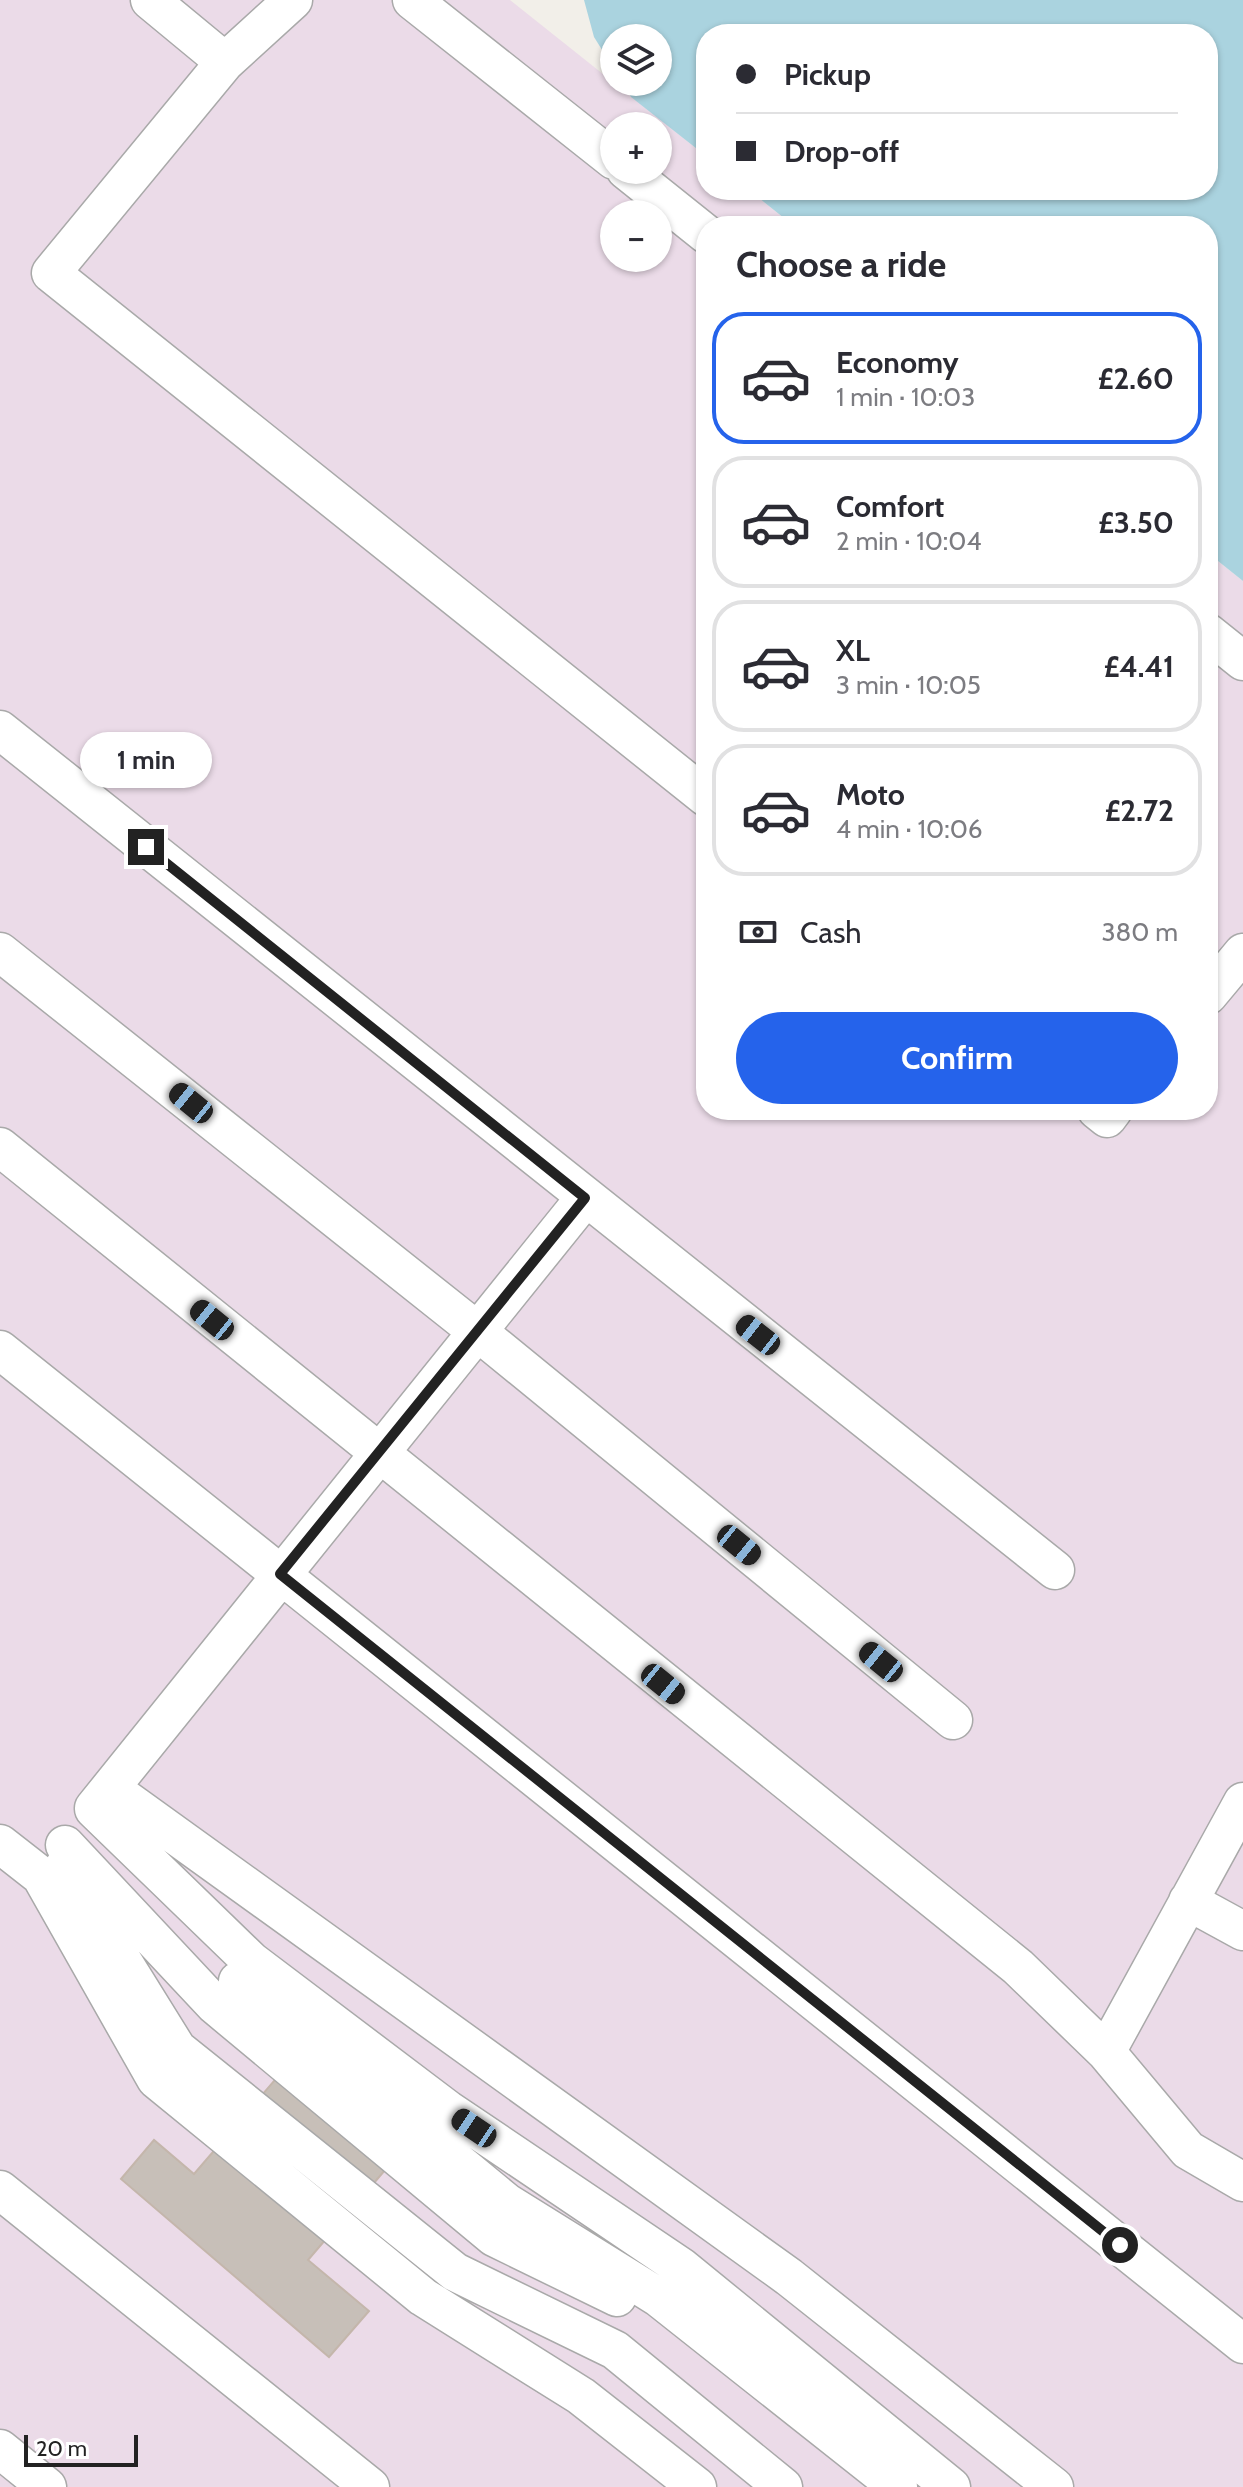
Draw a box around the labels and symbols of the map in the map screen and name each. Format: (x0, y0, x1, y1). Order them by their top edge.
callout: 1 min (80, 731, 212, 787)
route end (128, 829, 164, 865)
car (165, 1079, 217, 1127)
car (186, 1296, 238, 1344)
car (732, 1311, 784, 1359)
car (713, 1521, 765, 1569)
car (855, 1638, 907, 1686)
car (637, 1660, 689, 1708)
car (447, 2105, 501, 2151)
route start (1102, 2227, 1138, 2263)
scale bar (24, 2431, 138, 2467)

